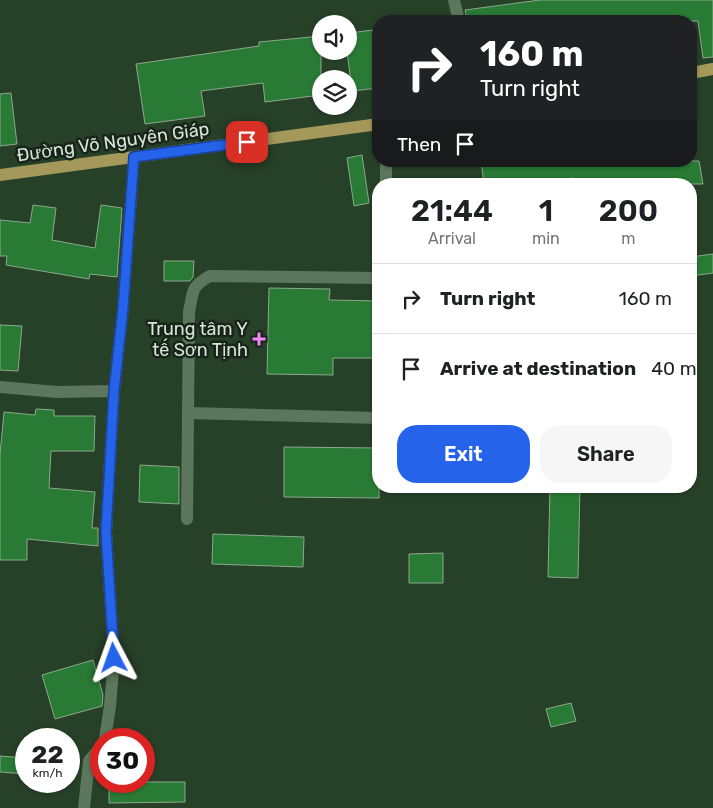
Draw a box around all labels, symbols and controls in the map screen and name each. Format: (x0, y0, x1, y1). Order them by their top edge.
map controls (312, 15, 357, 115)
button: sound (312, 15, 357, 60)
text: 160 m (480, 33, 584, 75)
icon: right (397, 35, 462, 100)
button: layers (312, 70, 357, 115)
text: Turn right (480, 75, 580, 102)
street label: Đường Võ Nguyên Giáp (15, 118, 211, 166)
pin (226, 121, 268, 163)
icon: arrive (233, 128, 261, 156)
icon: arrive (451, 130, 479, 158)
text: Then (397, 133, 441, 156)
text: 21:44 (411, 193, 493, 229)
text: 1 (539, 193, 553, 229)
text: 200 (599, 193, 658, 229)
text: Arrival (428, 229, 476, 248)
text: min (532, 229, 560, 248)
text: m (621, 229, 636, 248)
icon: right (397, 285, 425, 313)
text: Turn right (440, 287, 535, 310)
text: 160 m (619, 287, 672, 310)
place label: Trung tâm Y tế Sơn Tịnh (147, 318, 248, 361)
marker: Trung tâm Y tế Sơn Tịnh (252, 332, 266, 346)
icon: arrive (397, 355, 425, 383)
text: Arrive at destination (440, 357, 636, 380)
text: 40 m (651, 357, 697, 380)
button: Exit (397, 425, 530, 483)
button: Share (540, 425, 672, 483)
position arrow (87, 631, 139, 683)
speed limit sign: 30 (90, 728, 155, 793)
text: 22 (31, 740, 64, 769)
text: km/h (33, 766, 62, 780)

